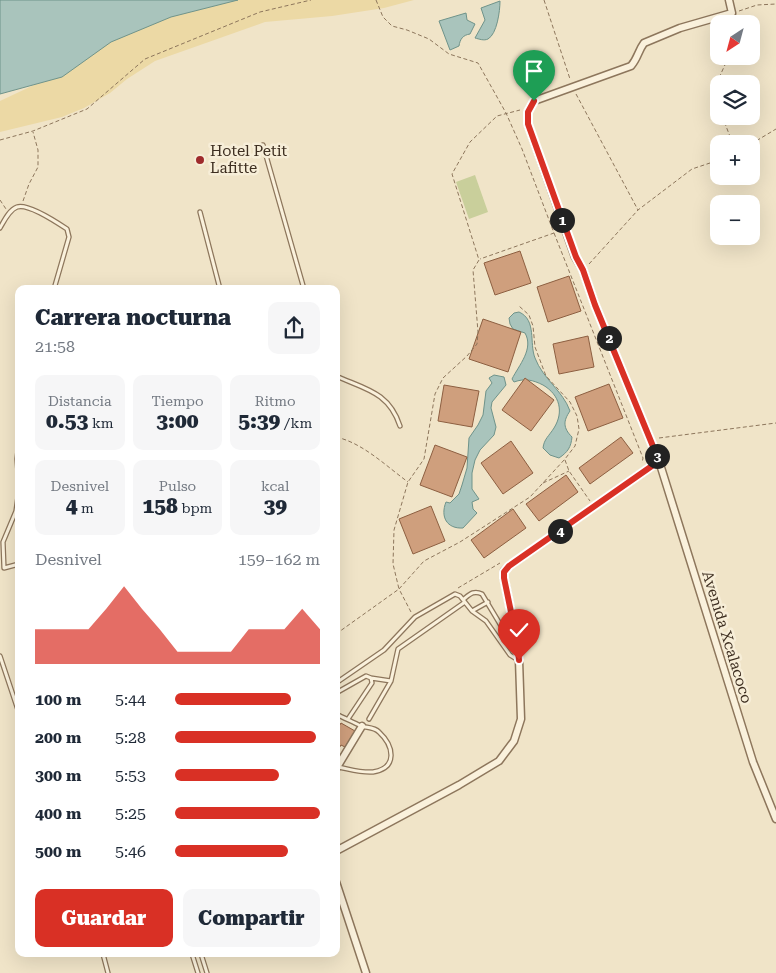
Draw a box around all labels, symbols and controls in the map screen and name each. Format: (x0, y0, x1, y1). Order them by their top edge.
north arrow (710, 15, 760, 65)
map controls (710, 15, 760, 245)
pin (513, 50, 555, 101)
icon: arrive (520, 57, 548, 85)
button: layers (710, 75, 760, 125)
button: + (710, 135, 760, 185)
place label: Hotel Petit Lafitte (210, 142, 287, 177)
marker: Hotel Petit Lafitte (194, 154, 206, 166)
button: − (710, 195, 760, 245)
pin: 1 (550, 208, 574, 232)
text: 1 (559, 212, 566, 228)
button: share (268, 302, 320, 354)
text: Carrera nocturna (35, 305, 231, 330)
pin: 2 (596, 326, 622, 350)
text: 2 (606, 330, 613, 346)
text: 21:58 (35, 337, 75, 356)
text: Distancia (48, 393, 112, 409)
text: Tiempo (151, 393, 204, 409)
text: Ritmo (255, 393, 296, 409)
text: 0.53 (46, 409, 88, 433)
text: 3:00 (156, 409, 199, 433)
text: 5:39 (238, 409, 280, 433)
text: km (88, 415, 114, 431)
text: /km (280, 415, 312, 431)
pin: 3 (644, 444, 670, 468)
text: 3 (654, 448, 661, 464)
text: Desnivel (51, 478, 109, 494)
text: Pulso (159, 478, 196, 494)
text: kcal (261, 478, 289, 494)
text: 4 (66, 494, 78, 518)
text: 158 (143, 494, 178, 518)
text: 39 (263, 494, 287, 518)
text: m (78, 500, 94, 516)
text: bpm (178, 500, 212, 516)
pin: 4 (548, 518, 572, 544)
text: 4 (557, 523, 564, 539)
text: Desnivel (35, 550, 102, 569)
text: 159–162 m (238, 550, 320, 569)
street label: Avenida Xcalacoco (698, 569, 756, 705)
pin (498, 609, 540, 660)
icon: check (505, 616, 533, 644)
text: 100 m (35, 690, 81, 709)
text: 5:44 (115, 690, 146, 709)
text: 200 m (35, 728, 81, 747)
text: 5:28 (115, 728, 146, 747)
text: 300 m (35, 766, 81, 785)
text: 5:53 (115, 766, 146, 785)
text: 400 m (35, 804, 81, 823)
text: 5:25 (115, 804, 146, 823)
text: 500 m (35, 842, 81, 861)
text: 5:46 (115, 842, 146, 861)
button: Guardar (35, 889, 173, 947)
button: Compartir (183, 889, 320, 947)

